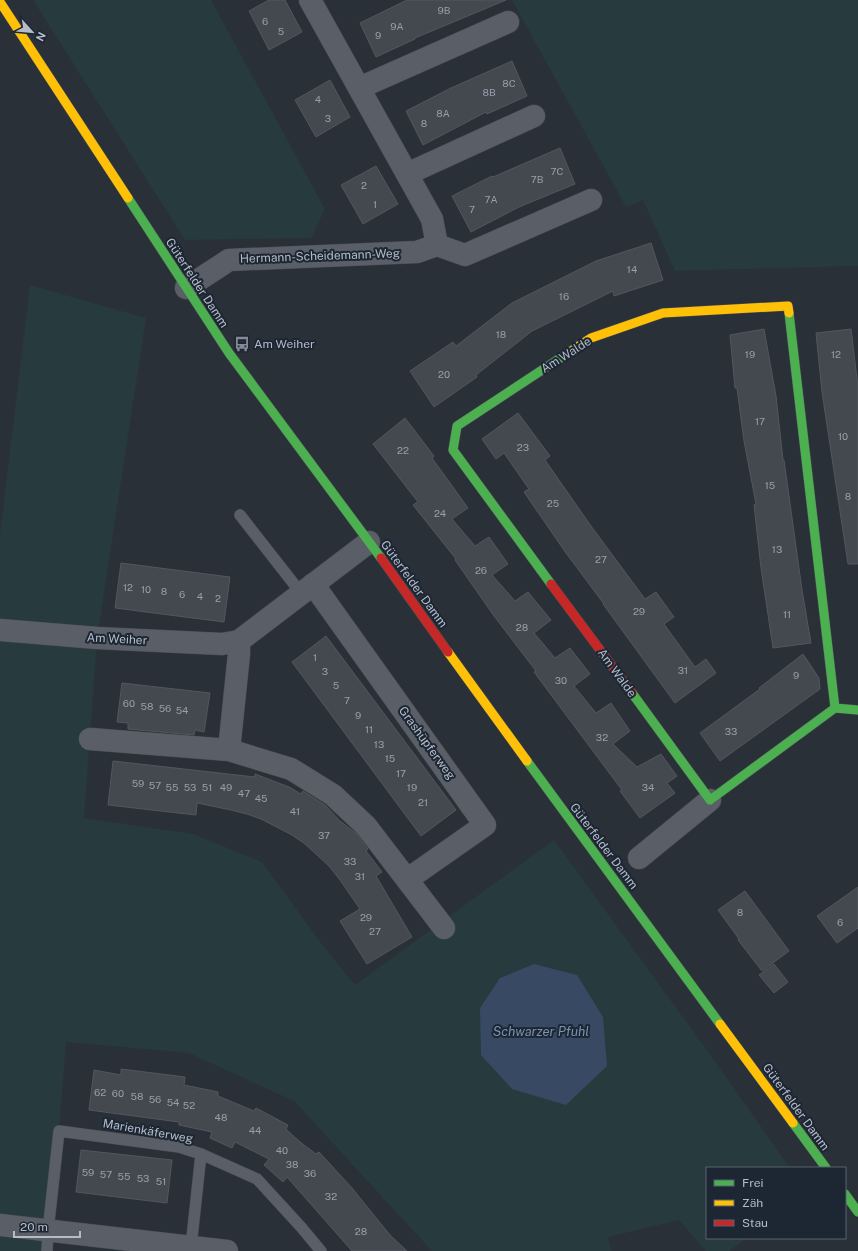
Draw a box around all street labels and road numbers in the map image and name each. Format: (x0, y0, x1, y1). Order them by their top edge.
street label: Güterfelder Damm (163, 236, 231, 330)
street label: Hermann-Scheidemann-Weg (240, 246, 400, 266)
street label: Am Walde (538, 334, 594, 376)
street label: Güterfelder Damm (378, 538, 450, 630)
street label: Am Weiher (86, 630, 148, 648)
street label: Am Walde (595, 646, 639, 700)
street label: Grashüpferweg (396, 704, 458, 782)
street label: Güterfelder Damm (567, 800, 641, 892)
street label: Güterfelder Damm (760, 1061, 832, 1153)
street label: Marienkäferweg (102, 1116, 194, 1146)

